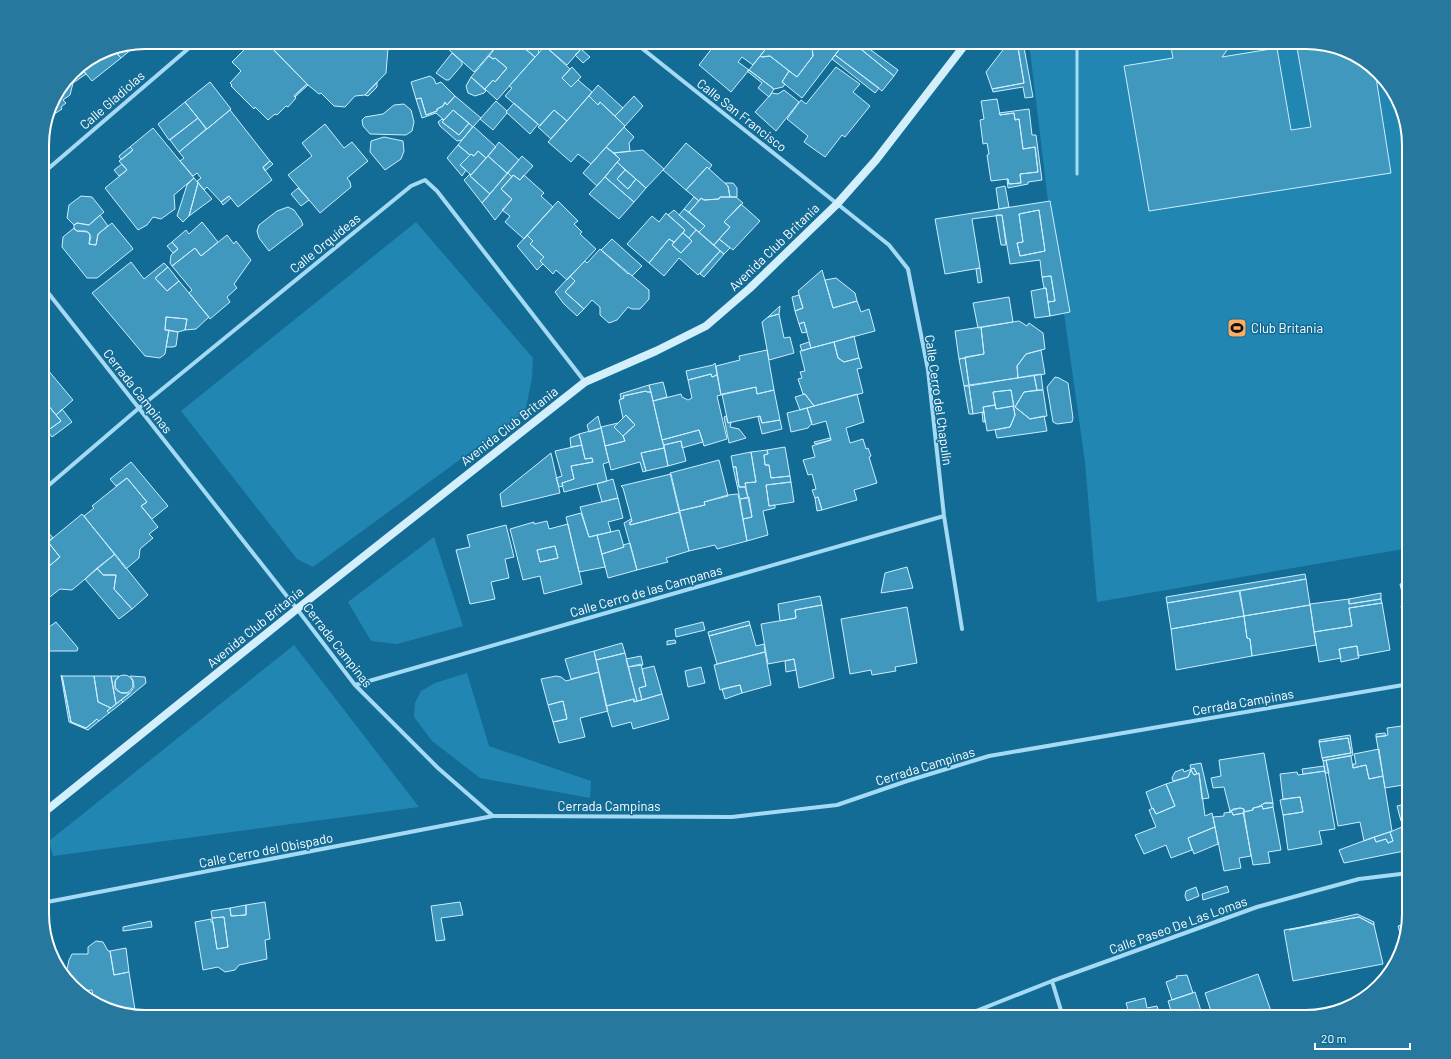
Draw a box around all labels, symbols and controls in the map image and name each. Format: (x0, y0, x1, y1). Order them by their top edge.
street label: Calle Gladiolas (76, 67, 148, 133)
street label: Calle San Francisco (694, 75, 790, 155)
street label: Avenida Club Britania (726, 200, 822, 294)
street label: Calle Orquídeas (286, 210, 364, 276)
sports icon: Club Britania (1226, 317, 1248, 339)
place label: Club Britania (1251, 320, 1323, 336)
street label: Calle Cerro del Chapulín (922, 334, 956, 466)
street label: Cerrada Campinas (100, 346, 176, 436)
street label: Avenida Club Britania (457, 383, 561, 469)
street label: Calle Cerro de las Campanas (568, 562, 724, 620)
street label: Avenida Club Britania (204, 583, 306, 671)
street label: Cerrada Campinas (300, 600, 376, 690)
street label: Cerrada Campinas (1191, 685, 1295, 719)
street label: Cerrada Campinas (873, 743, 977, 789)
street label: Cerrada Campinas (558, 798, 660, 814)
street label: Calle Cerro del Obispado (198, 829, 334, 871)
street label: Calle Paseo De Las Lomas (1107, 893, 1249, 957)
scale bar (1315, 1025, 1410, 1051)
text: 20 m (1321, 1031, 1347, 1045)

